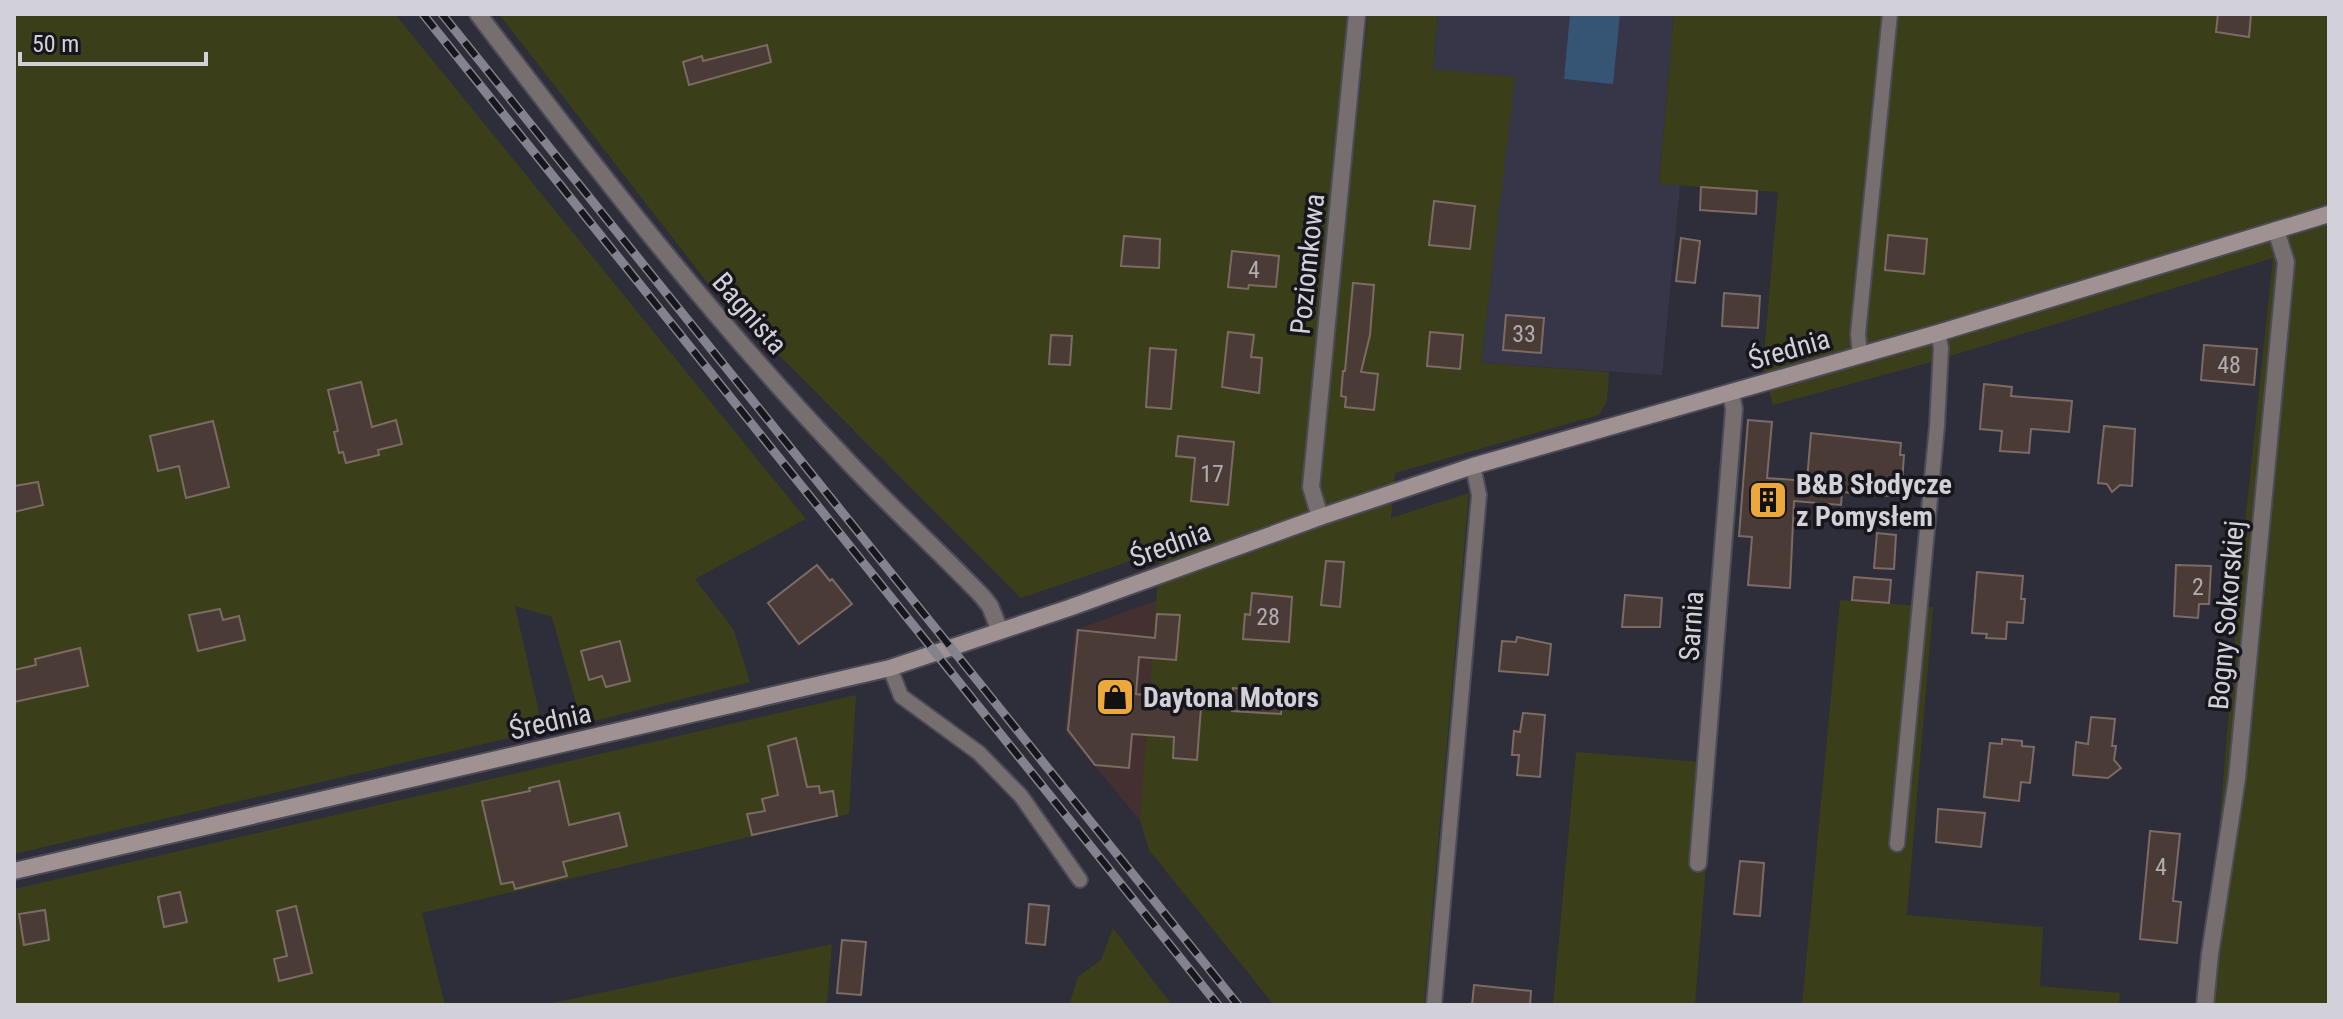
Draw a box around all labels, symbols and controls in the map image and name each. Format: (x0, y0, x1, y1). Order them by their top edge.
scale bar (20, 16, 206, 66)
text: 50 m (32, 30, 79, 58)
street label: Poziomkowa (1284, 192, 1331, 336)
house number: 4 (1248, 256, 1260, 284)
street label: Bagnista (705, 266, 794, 361)
house number: 33 (1512, 320, 1536, 348)
street label: Średnia (1745, 322, 1834, 377)
house number: 48 (2217, 351, 2241, 379)
house number: 17 (1200, 460, 1224, 488)
place label: B&B Słodycze z Pomysłem (1796, 468, 1952, 533)
building icon: B&B Słodycze z Pomysłem (1747, 479, 1789, 521)
street label: Średnia (1125, 515, 1215, 574)
street label: Bogny Sokorskiej (2202, 519, 2251, 711)
house number: 2 (2192, 573, 2204, 601)
street label: Sarnia (1673, 590, 1710, 662)
house number: 28 (1256, 603, 1280, 631)
shop icon: Daytona Motors (1094, 676, 1136, 718)
place label: Daytona Motors (1143, 681, 1319, 714)
street label: Średnia (506, 696, 594, 747)
house number: 4 (2155, 853, 2167, 881)

